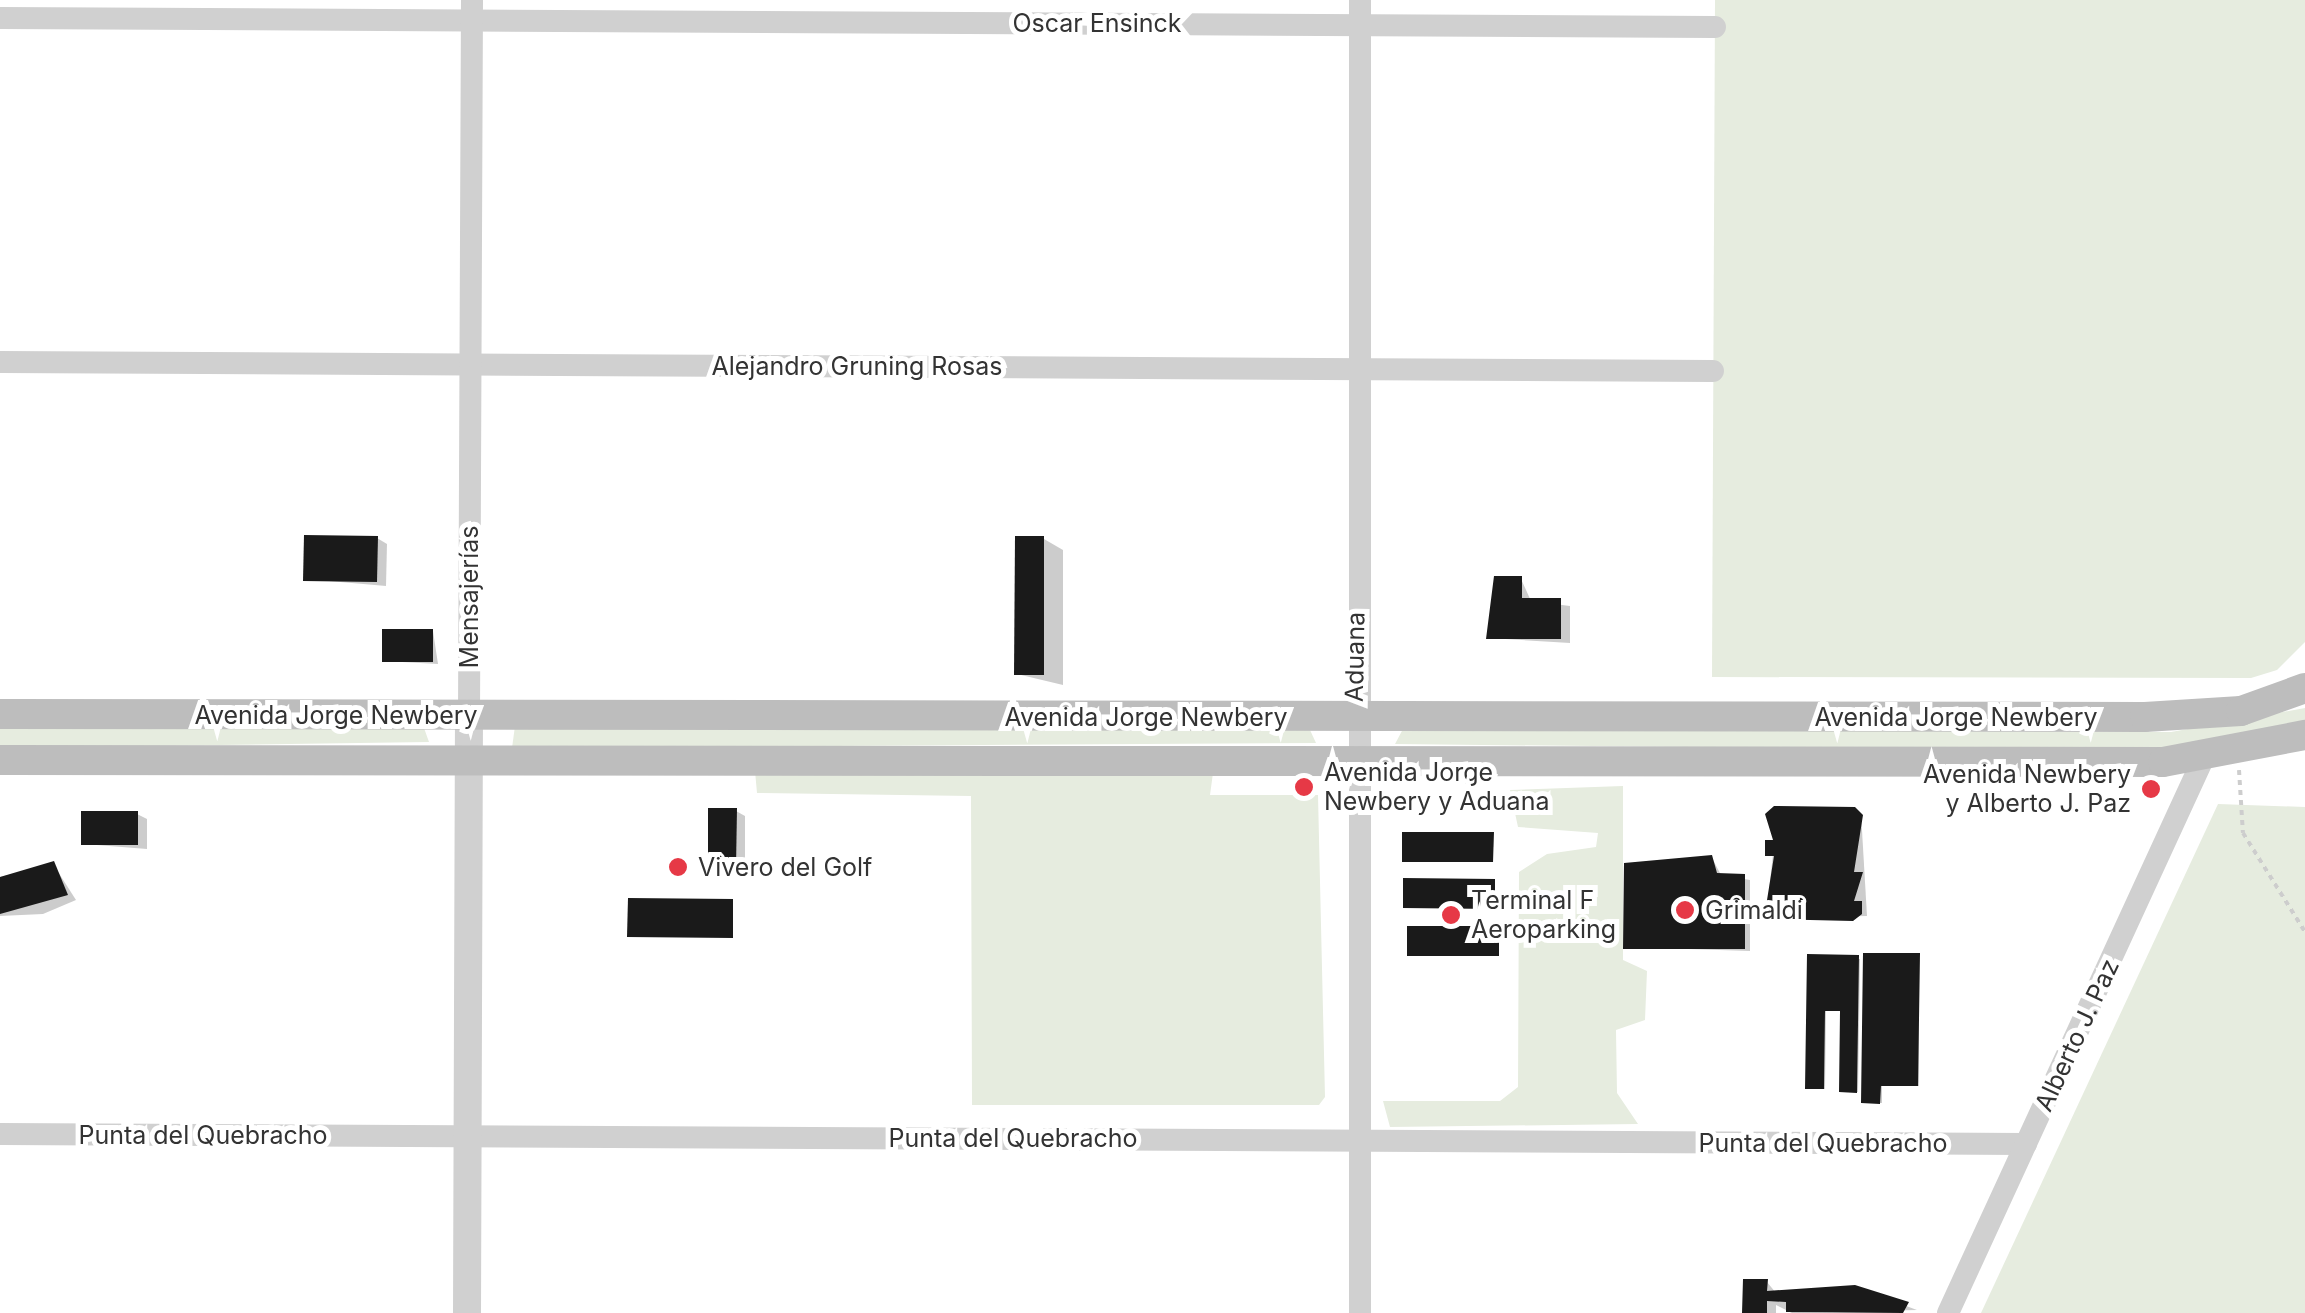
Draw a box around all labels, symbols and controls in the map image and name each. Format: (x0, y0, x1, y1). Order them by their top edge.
street label: Oscar Ensinck (1012, 8, 1182, 38)
street label: Alejandro Gruning Rosas (711, 351, 1003, 381)
street label: Mensajerías (454, 526, 484, 668)
street label: Aduana (1339, 612, 1371, 702)
street label: Avenida Jorge Newbery (194, 700, 478, 730)
street label: Avenida Jorge Newbery (1004, 702, 1288, 732)
street label: Avenida Jorge Newbery (1814, 702, 2098, 732)
place label: Avenida Jorge Newbery y Aduana (1324, 758, 1549, 817)
place label: Avenida Newbery y Alberto J. Paz (1923, 760, 2131, 819)
marker: Avenida Jorge Newbery y Aduana (1293, 776, 1315, 798)
marker: Avenida Newbery y Alberto J. Paz (2140, 778, 2162, 800)
place label: Vivero del Golf (698, 852, 872, 882)
marker: Vivero del Golf (667, 856, 689, 878)
place label: Terminal F Aeroparking (1471, 886, 1616, 945)
place label: Grimaldi (1705, 895, 1803, 925)
marker: Grimaldi (1674, 899, 1696, 921)
marker: Terminal F Aeroparking (1440, 904, 1462, 926)
street label: Alberto J. Paz (2029, 954, 2125, 1116)
street label: Punta del Quebracho (78, 1120, 328, 1150)
street label: Punta del Quebracho (888, 1123, 1138, 1153)
street label: Punta del Quebracho (1698, 1128, 1948, 1158)

